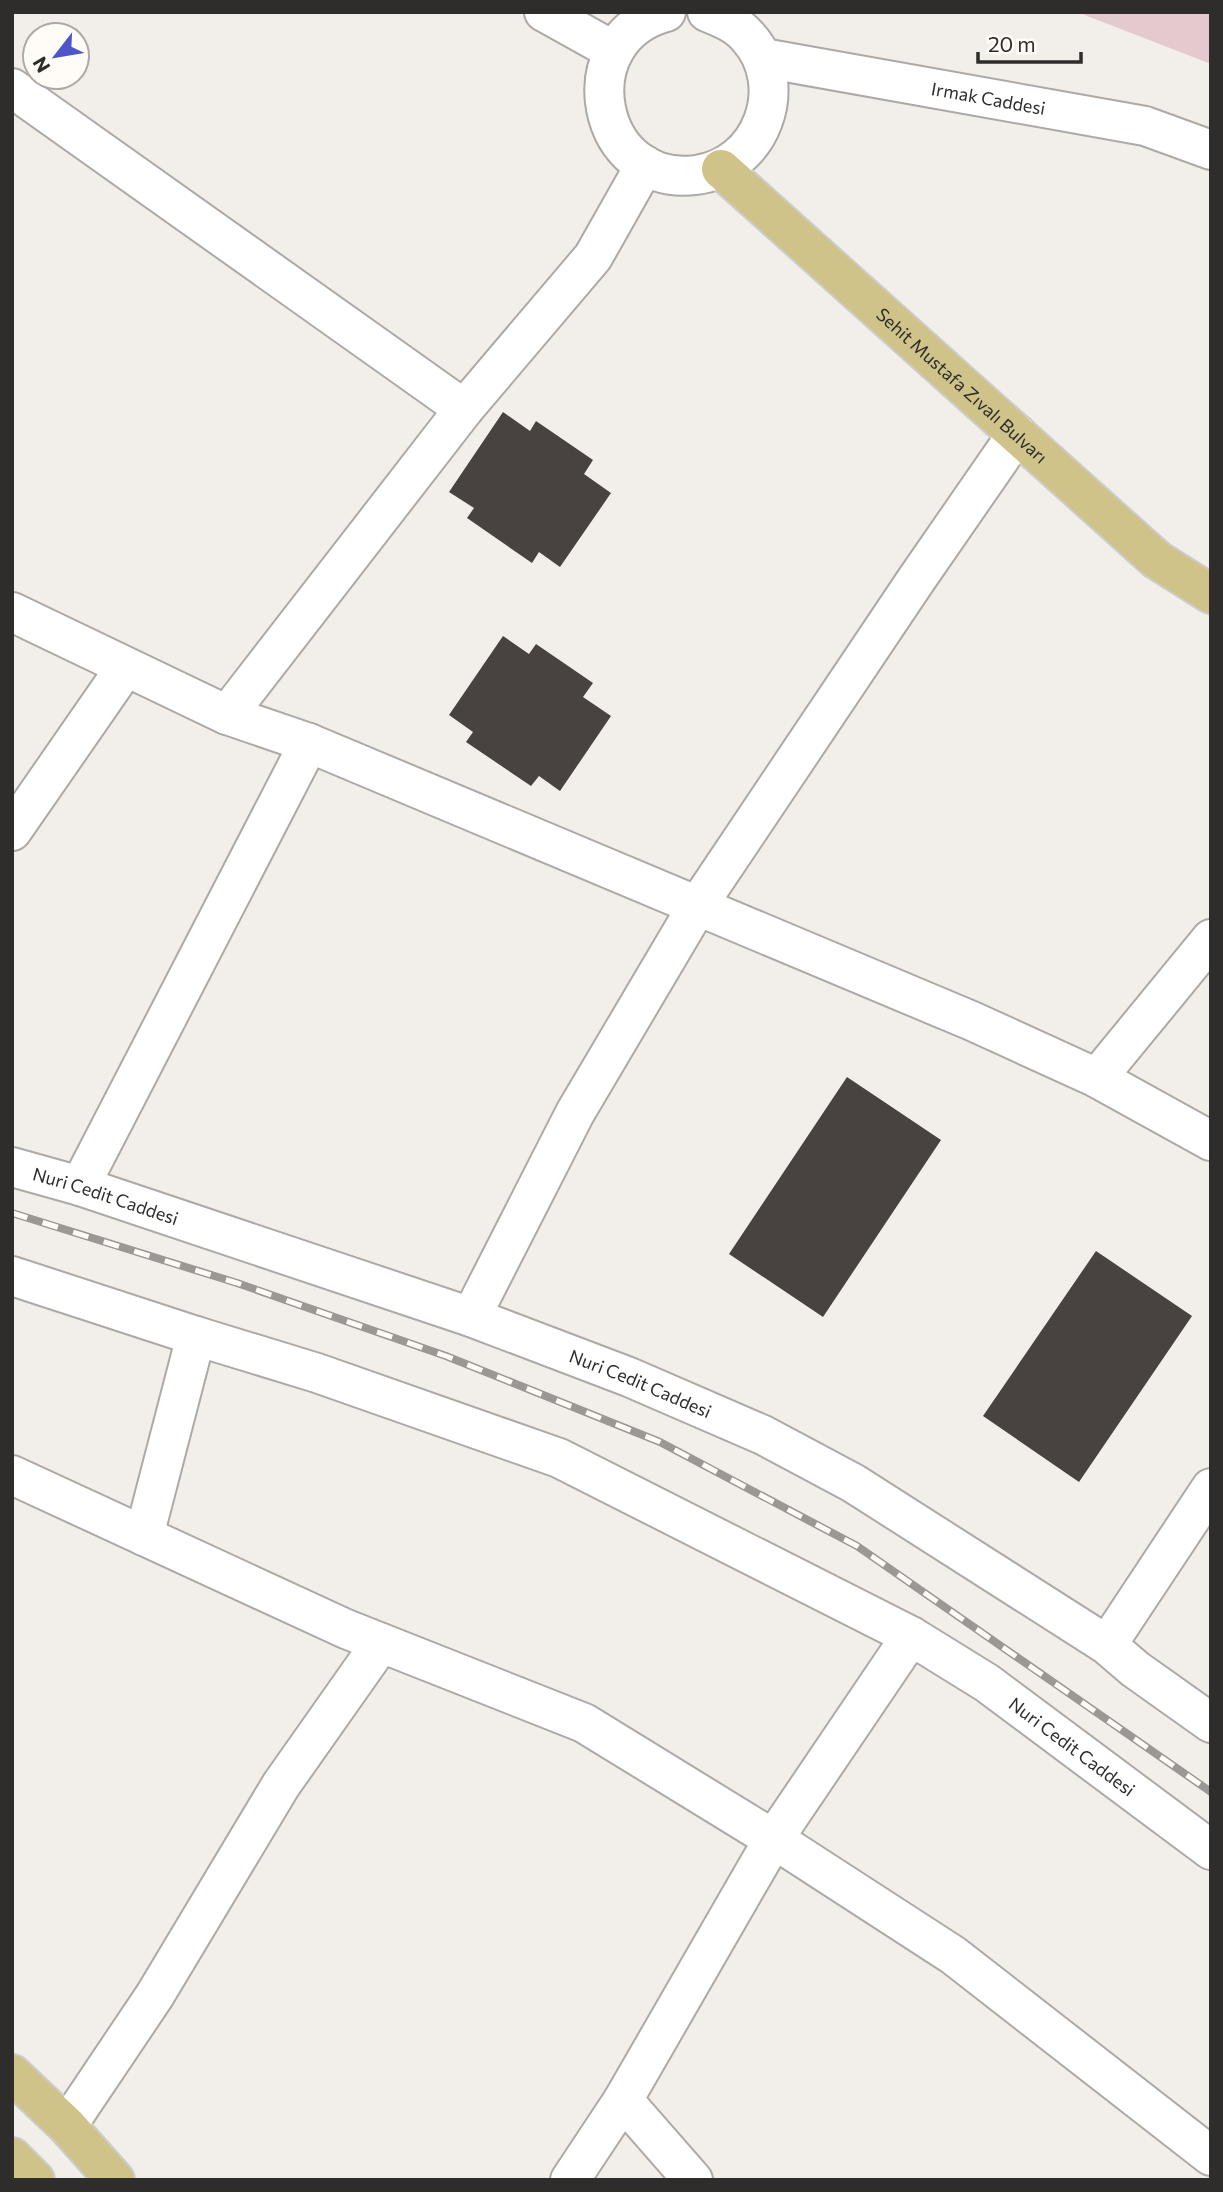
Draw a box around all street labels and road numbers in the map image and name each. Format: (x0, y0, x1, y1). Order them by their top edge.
street label: Irmak Caddesi (930, 77, 1047, 119)
street label: Sehit Mustafa Zıvalı Bulvarı (872, 303, 1052, 468)
street label: Nuri Cedit Caddesi (30, 1162, 181, 1229)
street label: Nuri Cedit Caddesi (566, 1344, 715, 1422)
street label: Nuri Cedit Caddesi (1005, 1692, 1139, 1801)

